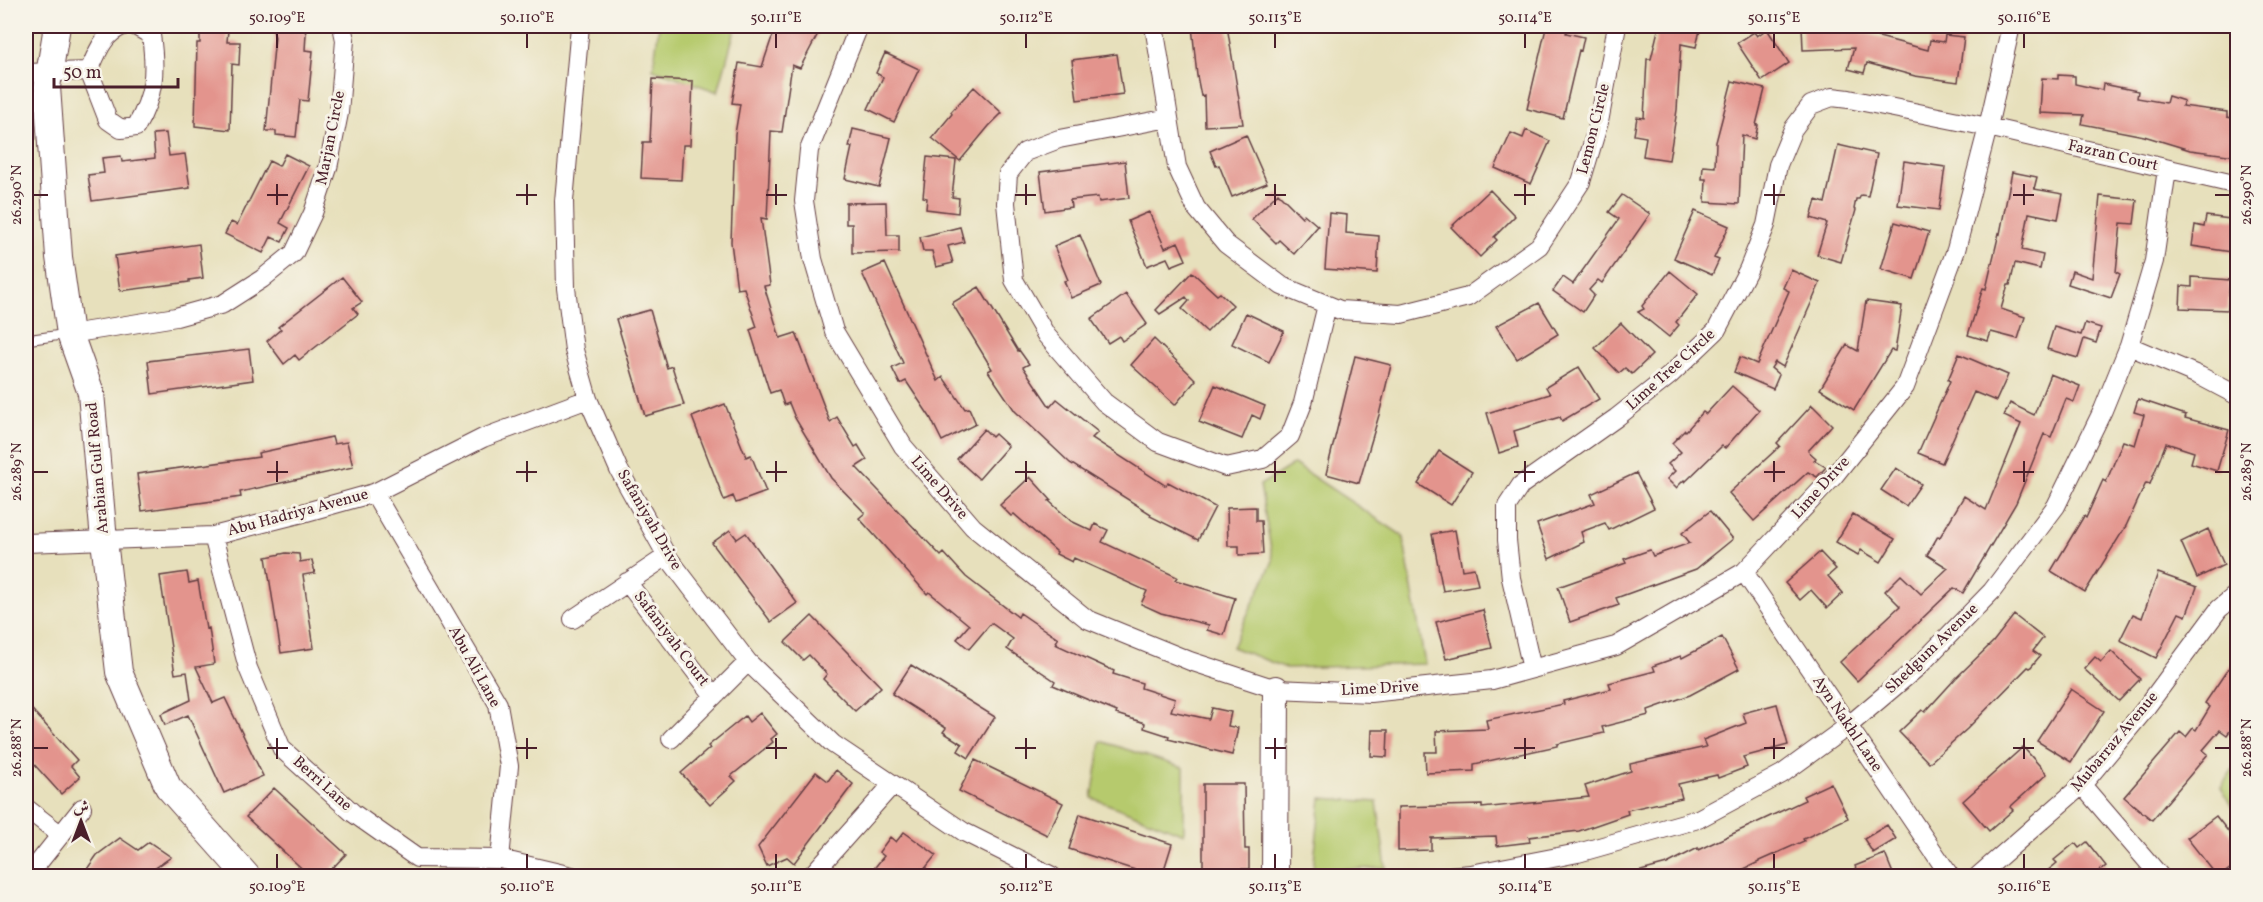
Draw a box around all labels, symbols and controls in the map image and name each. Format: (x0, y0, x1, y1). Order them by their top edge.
text: 50.109°E (249, 8, 305, 29)
text: 50.110°E (500, 8, 554, 29)
text: 50.111°E (750, 8, 802, 29)
text: 50.112°E (999, 8, 1053, 29)
text: 50.113°E (1248, 8, 1302, 29)
text: 50.114°E (1498, 8, 1552, 29)
text: 50.115°E (1748, 8, 1800, 29)
text: 50.116°E (1997, 8, 2051, 29)
scale bar (54, 51, 178, 89)
text: 50 m (63, 61, 102, 86)
street label: Lemon Circle (1572, 81, 1616, 177)
street label: Marjan Circle (311, 89, 351, 187)
street label: Fazran Court (2066, 135, 2161, 177)
text: 26.290°N (7, 165, 28, 225)
text: 26.290°N (2237, 165, 2258, 225)
street label: Lime Tree Circle (1622, 324, 1720, 416)
street label: Arabian Gulf Road (81, 401, 115, 535)
text: 26.289°N (7, 442, 28, 502)
text: 26.289°N (2237, 442, 2258, 502)
street label: Lime Drive (905, 451, 973, 525)
street label: Lime Drive (1787, 452, 1855, 524)
street label: Safaniyah Drive (611, 466, 687, 574)
street label: Abu Hadriya Avenue (225, 484, 371, 542)
street label: Safaniyah Court (628, 587, 714, 692)
street label: Shedgum Avenue (1881, 599, 1983, 699)
street label: Abu Ali Lane (442, 622, 506, 712)
street label: Ayn Nakhl Lane (1807, 671, 1887, 777)
street label: Lime Drive (1341, 676, 1419, 702)
street label: Mubarraz Avenue (2066, 687, 2164, 797)
text: 26.288°N (7, 718, 28, 778)
text: 26.288°N (2237, 718, 2258, 778)
street label: Berri Lane (287, 751, 357, 817)
north arrow (51, 791, 111, 851)
text: ش (73, 797, 89, 819)
text: 50.109°E (249, 877, 305, 898)
text: 50.110°E (500, 877, 554, 898)
text: 50.111°E (750, 877, 802, 898)
text: 50.112°E (999, 877, 1053, 898)
text: 50.113°E (1248, 877, 1302, 898)
text: 50.114°E (1498, 877, 1552, 898)
text: 50.115°E (1748, 877, 1800, 898)
text: 50.116°E (1997, 877, 2051, 898)

